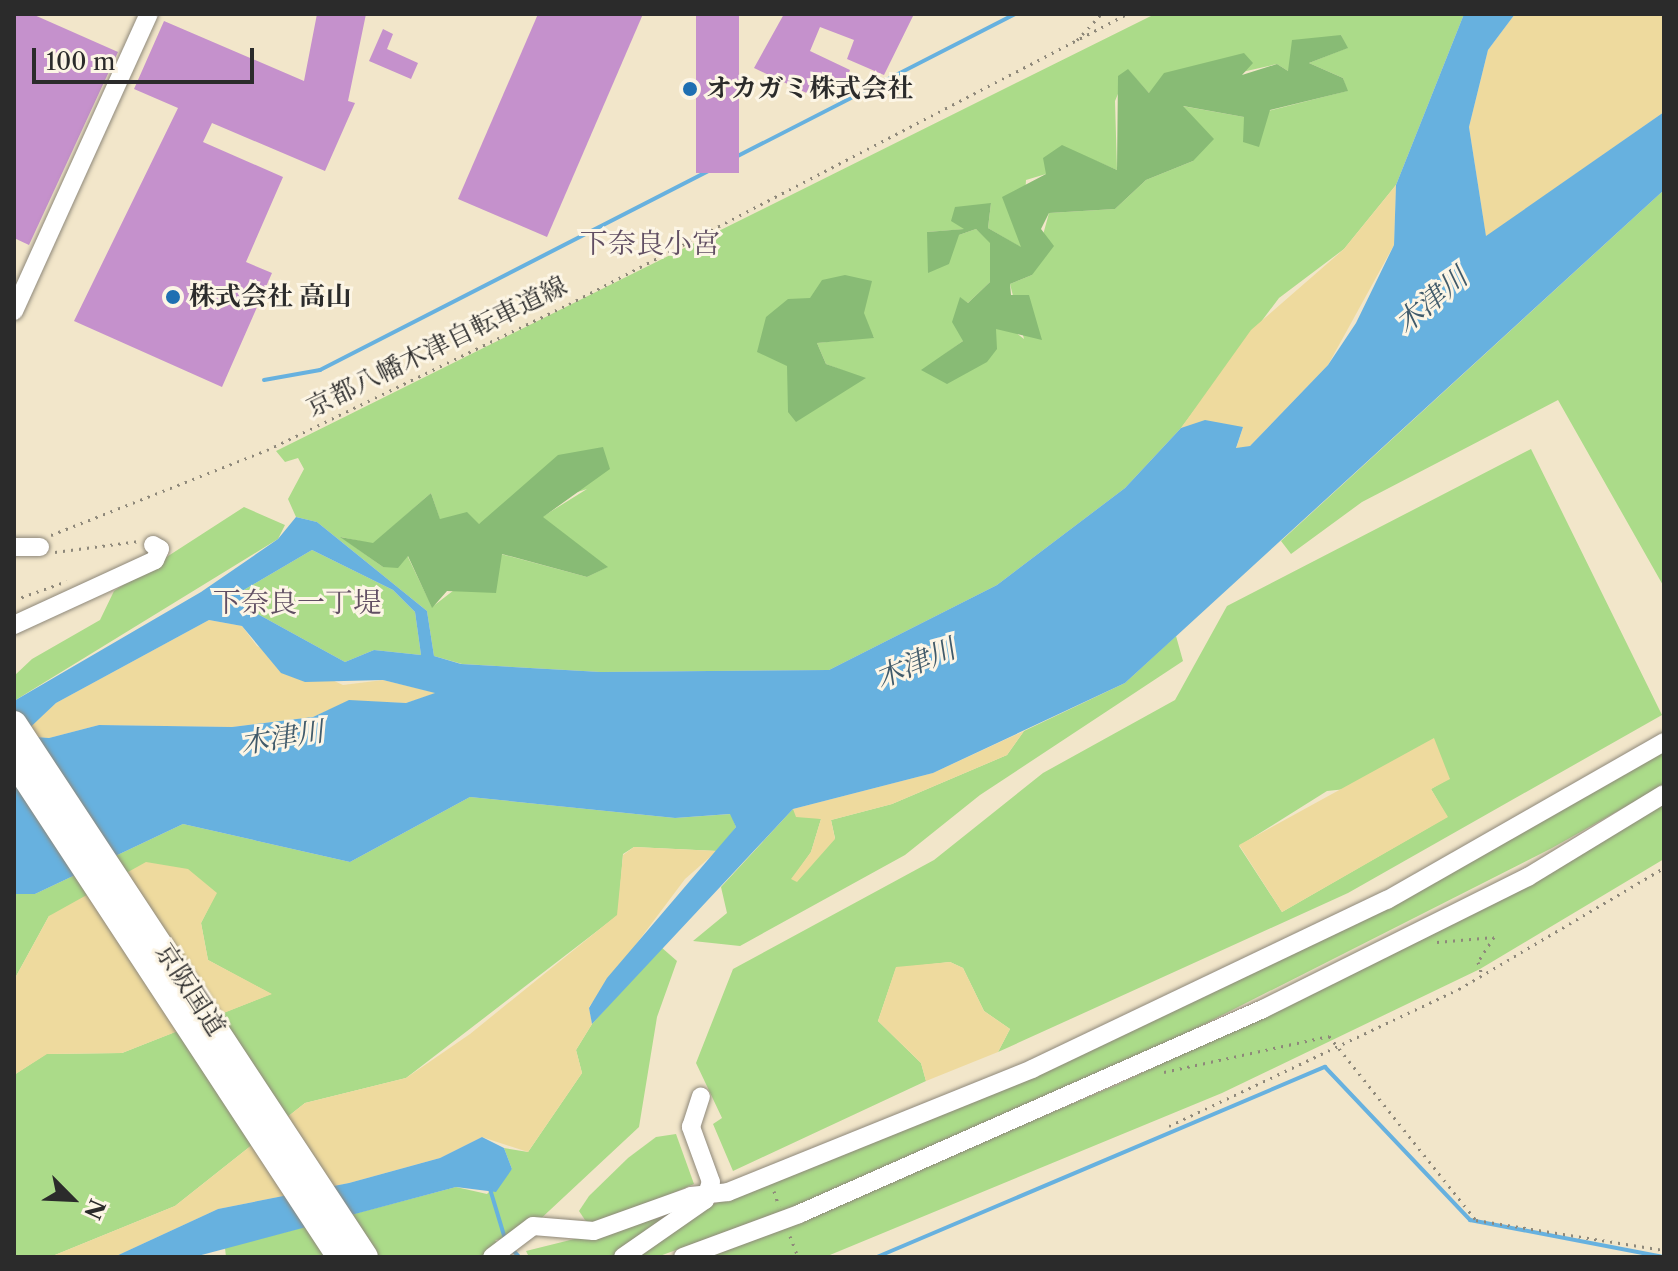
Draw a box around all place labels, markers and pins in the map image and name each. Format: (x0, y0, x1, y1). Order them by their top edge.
place label: オカガミ株式会社 (706, 73, 914, 105)
marker: オカガミ株式会社 (681, 80, 699, 98)
place label: 株式会社 高山 (189, 281, 352, 313)
marker: 株式会社 高山 (164, 288, 182, 306)

